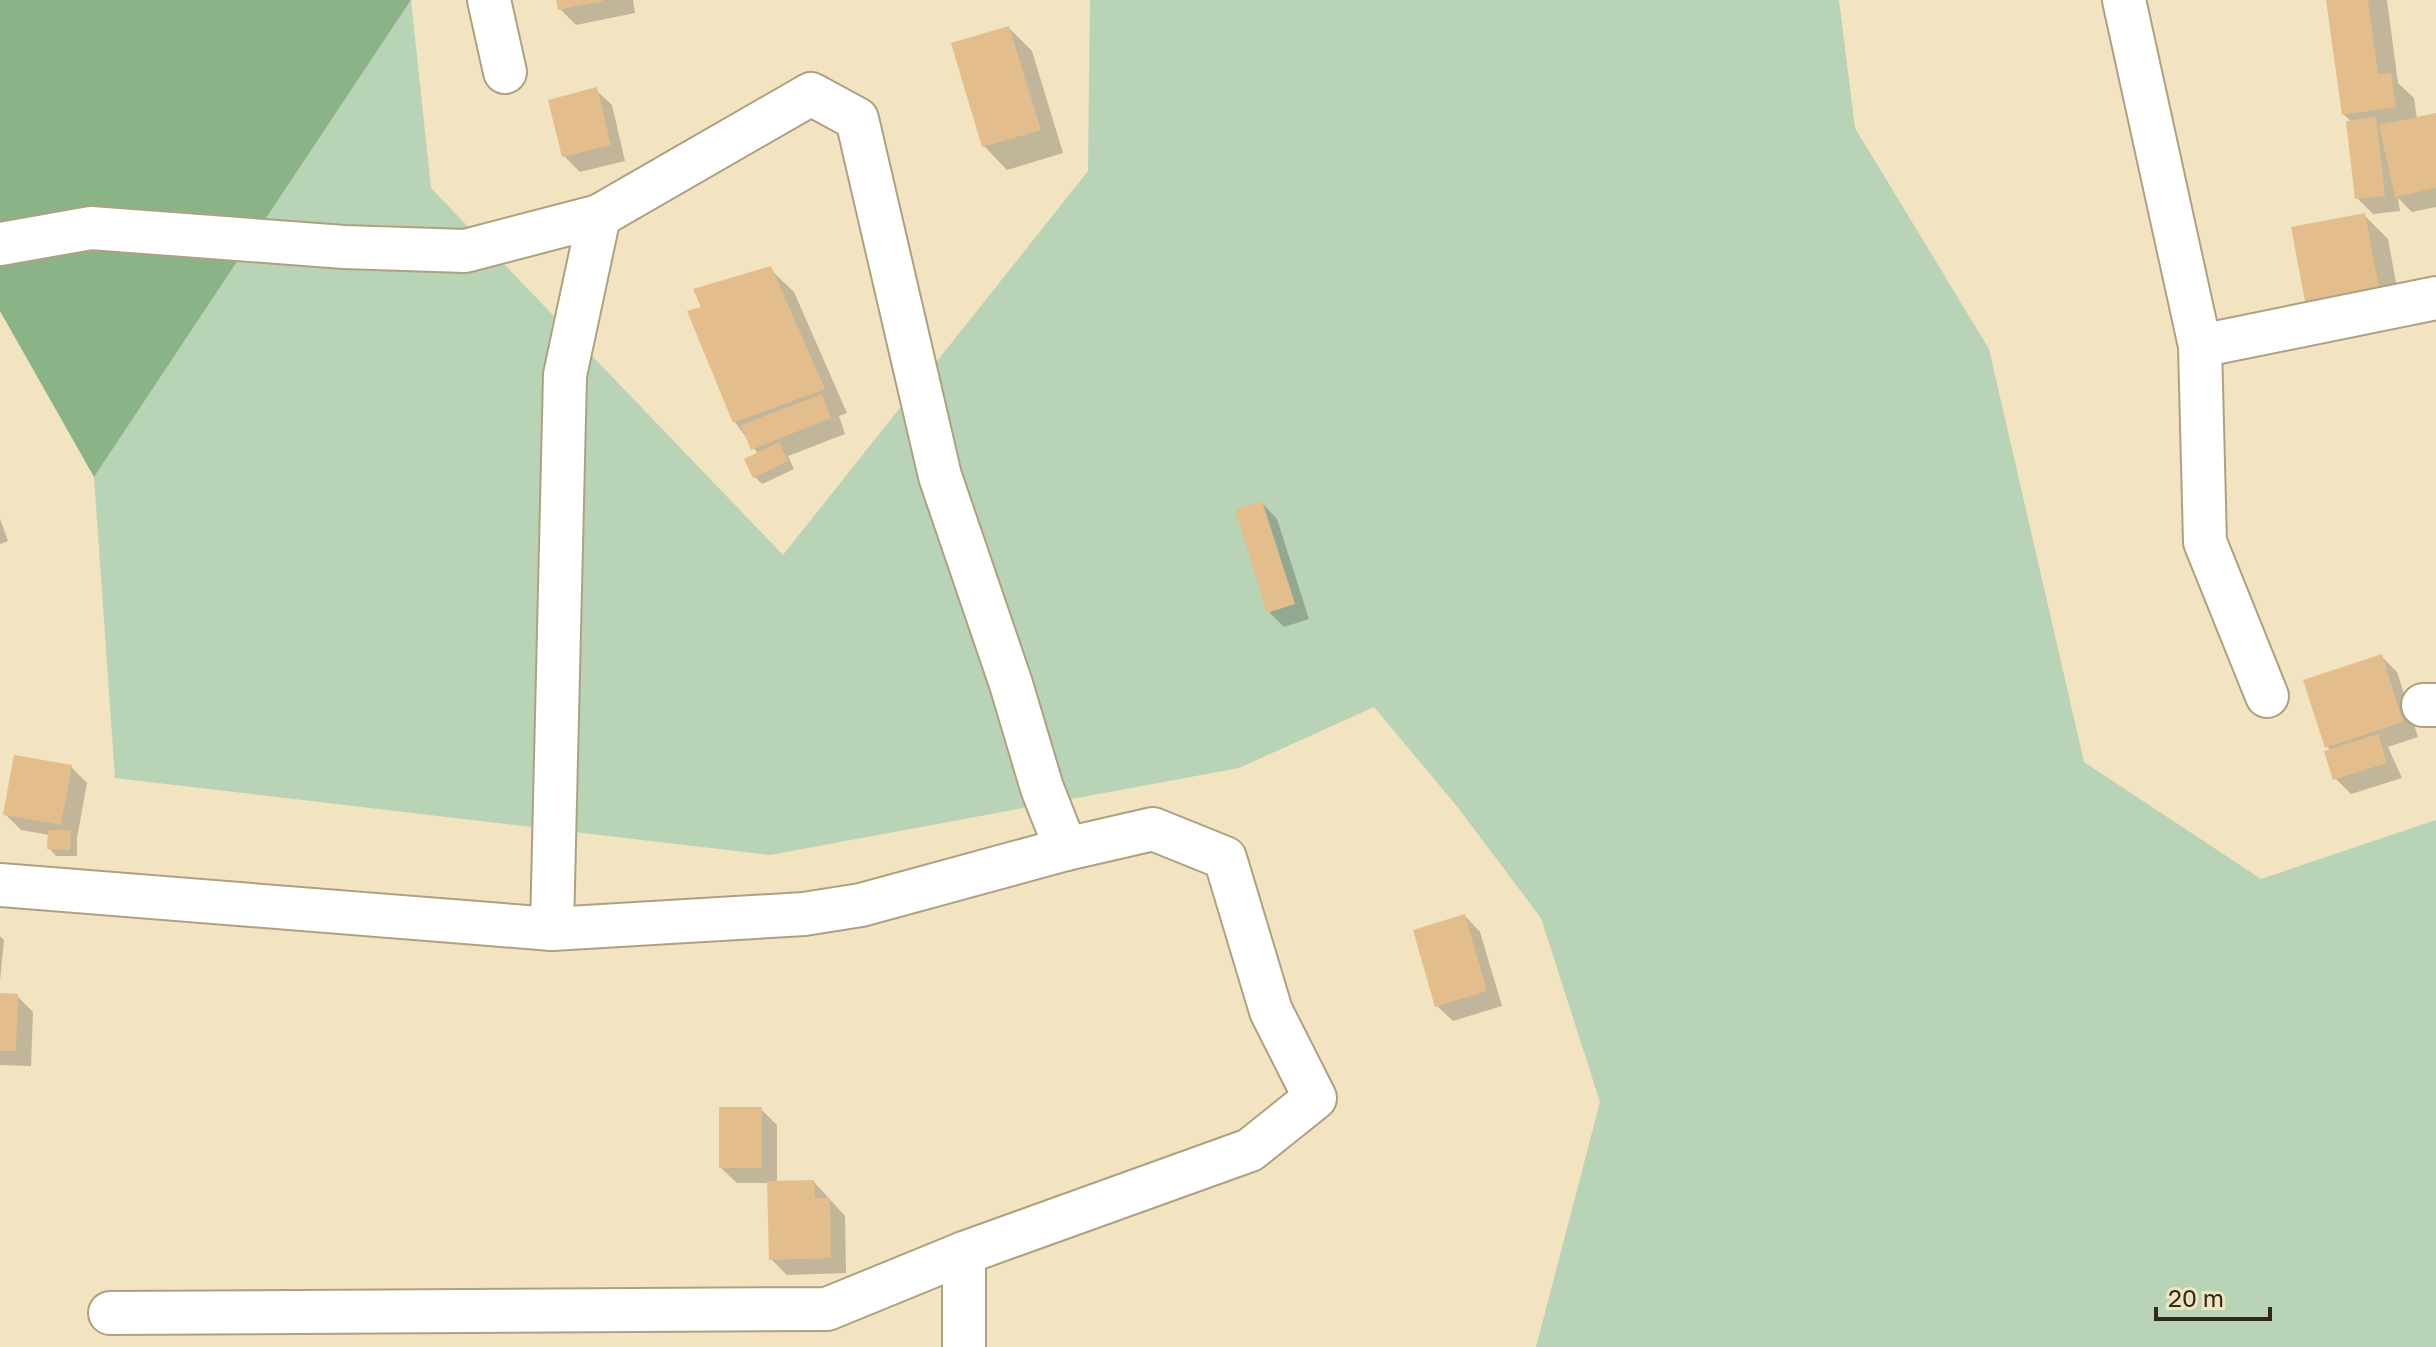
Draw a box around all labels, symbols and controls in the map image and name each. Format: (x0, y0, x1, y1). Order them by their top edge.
scale bar (2156, 1271, 2270, 1321)
text: 20 m (2168, 1283, 2224, 1312)

